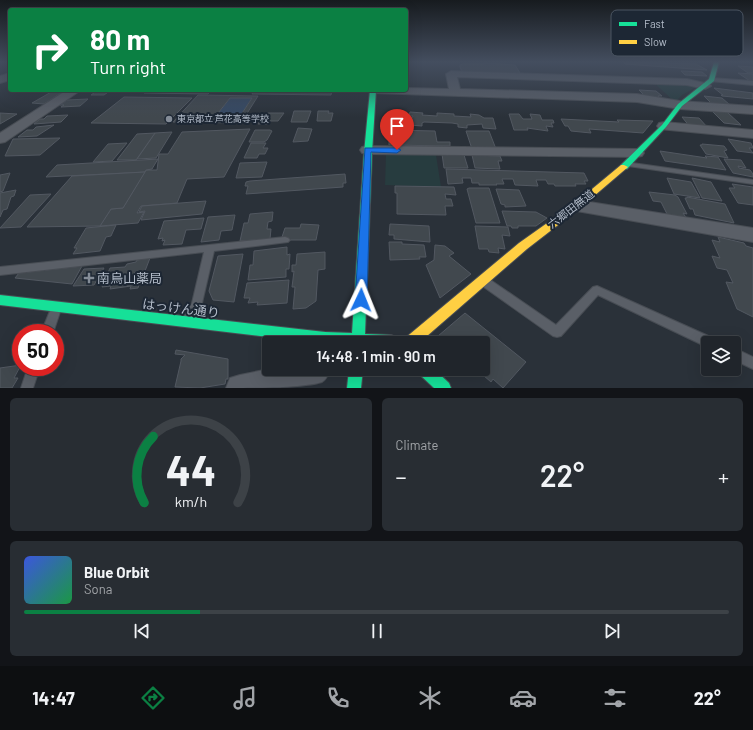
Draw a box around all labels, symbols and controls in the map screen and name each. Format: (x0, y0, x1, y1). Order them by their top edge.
legend (611, 10, 743, 56)
text: Fast (644, 17, 665, 30)
text: 80 m (90, 22, 150, 56)
icon: right (24, 24, 76, 76)
text: Slow (644, 35, 667, 48)
text: Turn right (90, 56, 166, 78)
pin (380, 109, 414, 150)
place label: 東京都立 芦花高等学校 (177, 113, 269, 124)
marker: 東京都立 芦花高等学校 (164, 114, 174, 124)
icon: arrive (386, 115, 408, 137)
street label: 六郷田無道 (545, 187, 596, 231)
place label: 南烏山薬局 (97, 270, 162, 286)
marker: 南烏山薬局 (84, 273, 94, 283)
position arrow (340, 279, 382, 321)
street label: はっけん通り (141, 295, 221, 321)
speed limit sign: 50 (12, 324, 64, 376)
map controls (701, 336, 741, 376)
button: layers (701, 336, 741, 376)
text: 14:48 · 1 min · 90 m (316, 347, 436, 365)
text: Climate (396, 437, 439, 453)
text: 44 (166, 443, 216, 493)
text: 22° (540, 457, 584, 493)
text: − (396, 463, 407, 489)
text: + (718, 463, 729, 489)
text: km/h (175, 492, 207, 509)
text: Blue Orbit (84, 563, 149, 581)
text: Sona (84, 581, 112, 597)
icon: previous (131, 620, 153, 642)
icon: pause (366, 620, 388, 642)
icon: next (601, 620, 623, 642)
icon: directions (139, 684, 167, 712)
icon: music (231, 684, 259, 712)
icon: phone (324, 684, 352, 712)
icon: climate (416, 684, 444, 712)
icon: car (509, 684, 537, 712)
icon: filters (601, 684, 629, 712)
text: 14:47 (32, 687, 75, 709)
text: 22° (694, 687, 721, 709)

